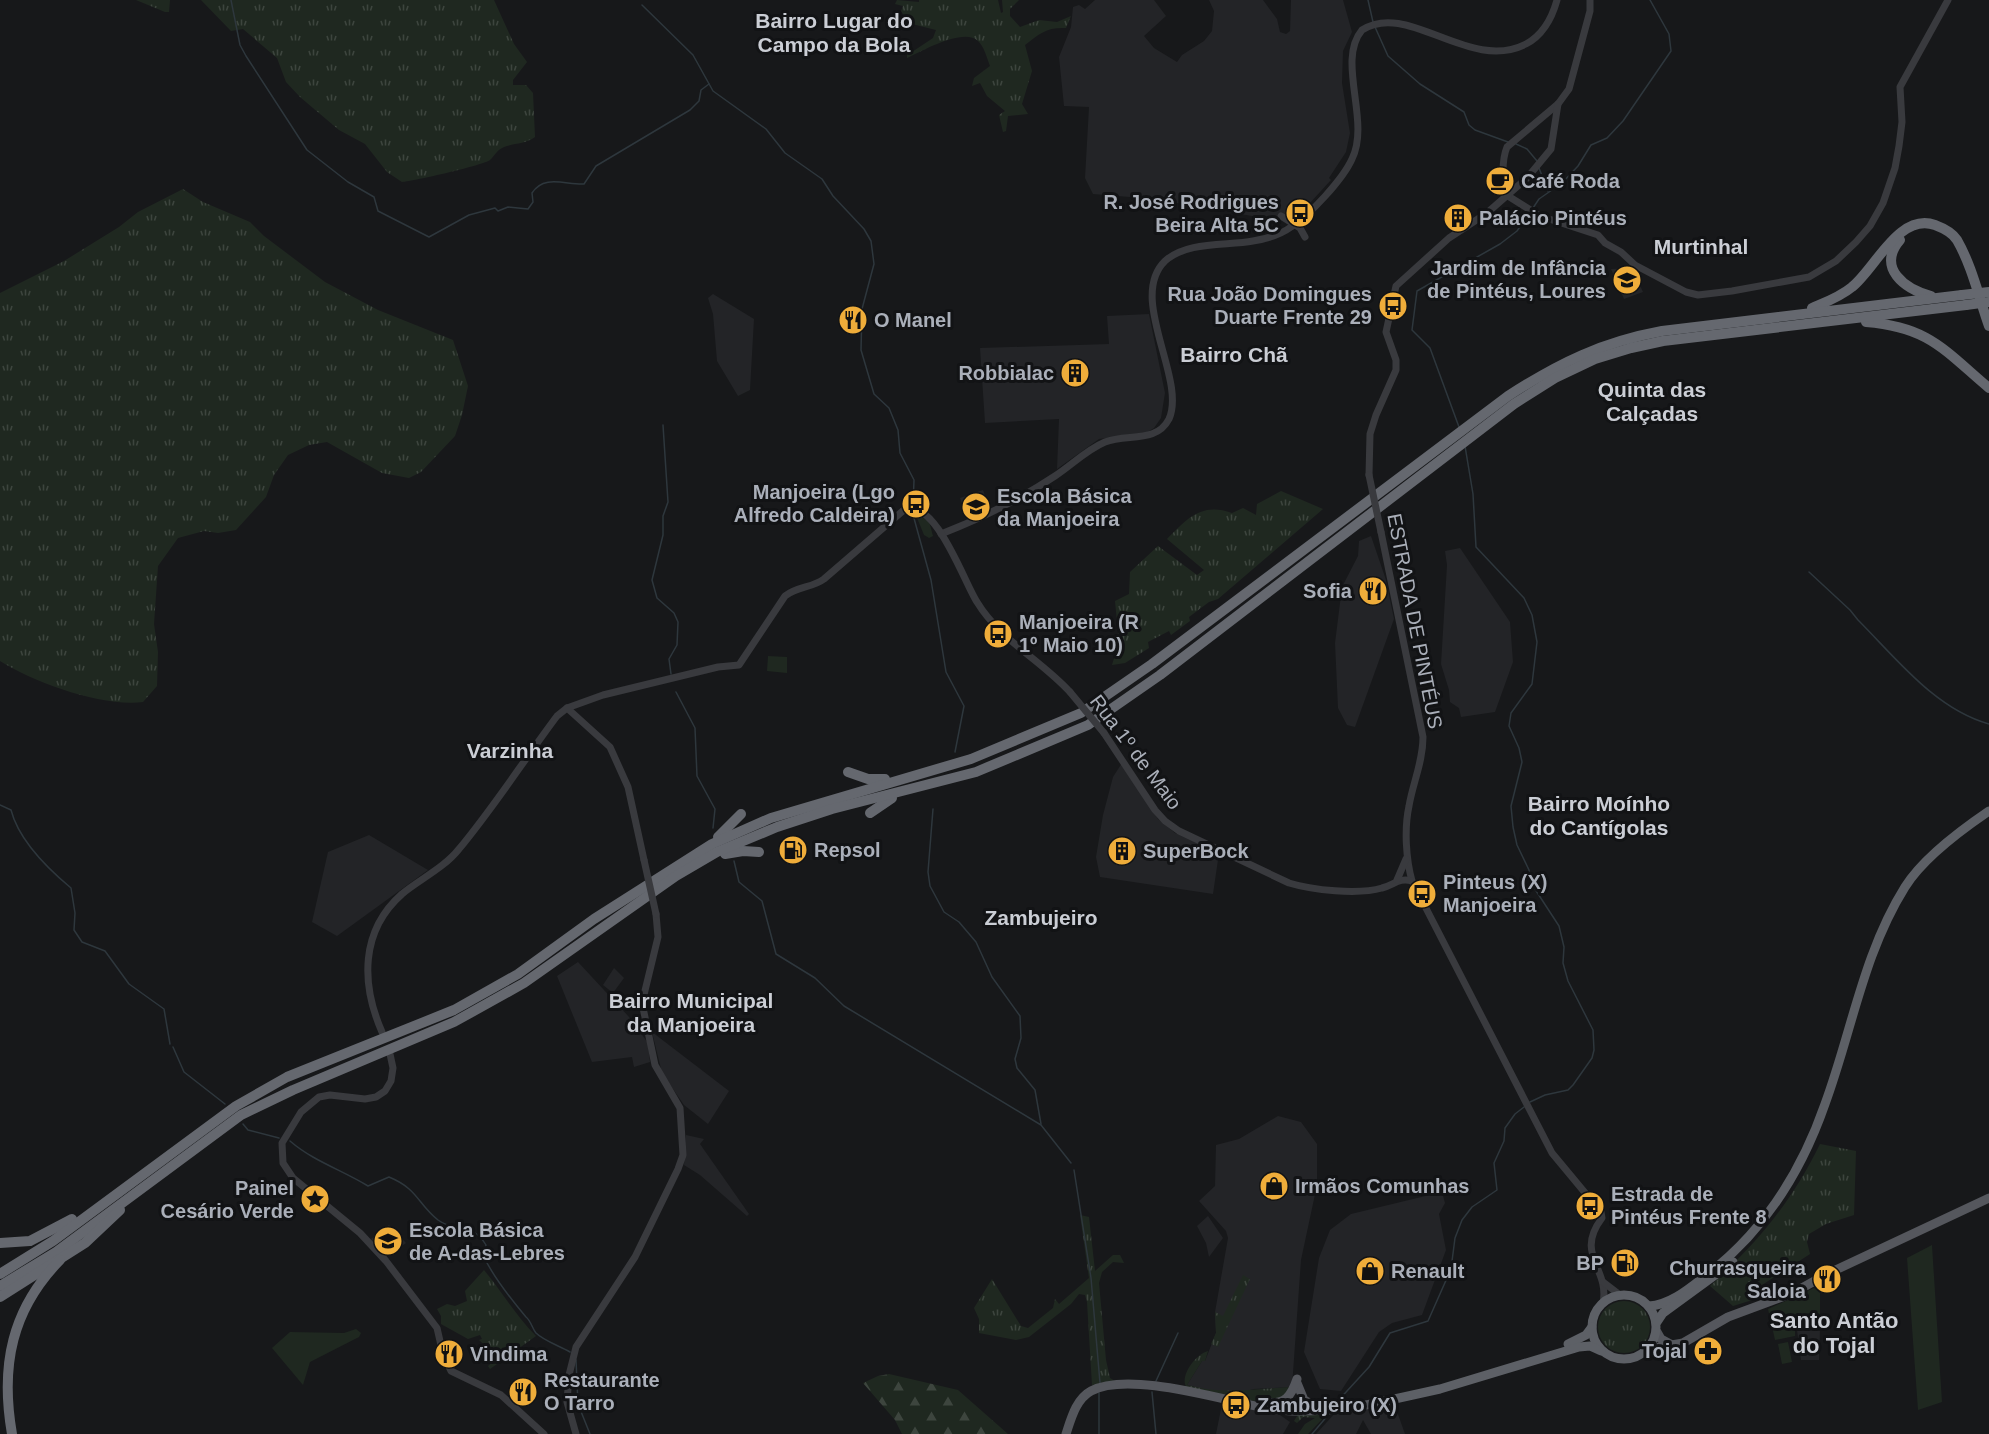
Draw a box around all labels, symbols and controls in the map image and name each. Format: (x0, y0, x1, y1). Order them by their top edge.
district label: Bairro Lugar do Campo da Bola (755, 9, 913, 56)
cafe icon: Café Roda (1484, 165, 1516, 197)
place label: Café Roda (1521, 170, 1621, 192)
place label: R. José Rodrigues Beira Alta 5C (1103, 191, 1279, 236)
bus stop icon: R. José Rodrigues Beira Alta 5C (1284, 197, 1316, 229)
building icon: Palácio Pintéus (1442, 202, 1474, 234)
place label: Palácio Pintéus (1479, 207, 1627, 229)
district label: Murtinhal (1654, 235, 1748, 258)
place label: Jardim de Infância de Pintéus, Loures (1427, 257, 1607, 302)
school or university icon: Jardim de Infância de Pintéus, Loures (1611, 264, 1643, 296)
place label: Rua João Domingues Duarte Frente 29 (1168, 283, 1372, 328)
bus stop icon: Rua João Domingues Duarte Frente 29 (1377, 290, 1409, 322)
restaurant icon: O Manel (837, 304, 869, 336)
place label: O Manel (874, 309, 952, 331)
district label: Bairro Chã (1180, 343, 1288, 366)
building icon: Robbialac (1059, 357, 1091, 389)
place label: Robbialac (958, 362, 1054, 384)
district label: Quinta das Calçadas (1598, 378, 1706, 425)
place label: Manjoeira (Lgo Alfredo Caldeira) (734, 481, 895, 526)
place label: Escola Básica da Manjoeira (997, 485, 1132, 530)
bus stop icon: Manjoeira (Lgo Alfredo Caldeira) (900, 488, 932, 520)
school or university icon: Escola Básica da Manjoeira (960, 491, 992, 523)
street label: ESTRADA DE PINTÉUS (1383, 511, 1447, 731)
restaurant icon: Sofia (1357, 575, 1389, 607)
place label: Sofia (1303, 580, 1353, 602)
place label: Manjoeira (R 1º Maio 10) (1019, 611, 1140, 656)
bus stop icon: Manjoeira (R 1º Maio 10) (982, 618, 1014, 650)
street label: Rua 1º de Maio (1086, 691, 1186, 813)
district label: Varzinha (467, 739, 554, 762)
district label: Bairro Moínho do Cantígolas (1528, 792, 1670, 839)
fuel station icon: Repsol (777, 834, 809, 866)
building icon: SuperBock (1106, 835, 1138, 867)
place label: Repsol (814, 839, 881, 861)
place label: SuperBock (1143, 840, 1249, 862)
place label: Pinteus (X) Manjoeira (1443, 871, 1547, 916)
bus stop icon: Pinteus (X) Manjoeira (1406, 878, 1438, 910)
district label: Zambujeiro (984, 906, 1098, 929)
district label: Bairro Municipal da Manjoeira (609, 989, 773, 1036)
shop icon: Irmãos Comunhas (1258, 1170, 1290, 1202)
place label: Irmãos Comunhas (1295, 1175, 1469, 1197)
place label: Painel Cesário Verde (161, 1177, 294, 1222)
place icon: Painel Cesário Verde (299, 1183, 331, 1215)
place label: Estrada de Pintéus Frente 8 (1611, 1183, 1767, 1228)
bus stop icon: Estrada de Pintéus Frente 8 (1574, 1190, 1606, 1222)
place label: Escola Básica de A-das-Lebres (409, 1219, 565, 1264)
school or university icon: Escola Básica de A-das-Lebres (372, 1225, 404, 1257)
fuel station icon: BP (1609, 1247, 1641, 1279)
place label: BP (1576, 1252, 1604, 1274)
shop icon: Renault (1354, 1255, 1386, 1287)
place label: Churrasqueira Saloia (1669, 1257, 1807, 1302)
place label: Renault (1391, 1260, 1465, 1282)
restaurant icon: Churrasqueira Saloia (1811, 1263, 1843, 1295)
district label: Santo Antão do Tojal (1770, 1308, 1898, 1358)
pharmacy icon: Tojal (1692, 1335, 1724, 1367)
restaurant icon: Vindima (433, 1338, 465, 1370)
place label: Tojal (1642, 1340, 1687, 1362)
place label: Vindima (470, 1343, 548, 1365)
place label: Restaurante O Tarro (544, 1369, 660, 1414)
restaurant icon: Restaurante O Tarro (507, 1376, 539, 1408)
bus stop icon: Zambujeiro (X) (1220, 1389, 1252, 1421)
place label: Zambujeiro (X) (1257, 1394, 1397, 1416)

